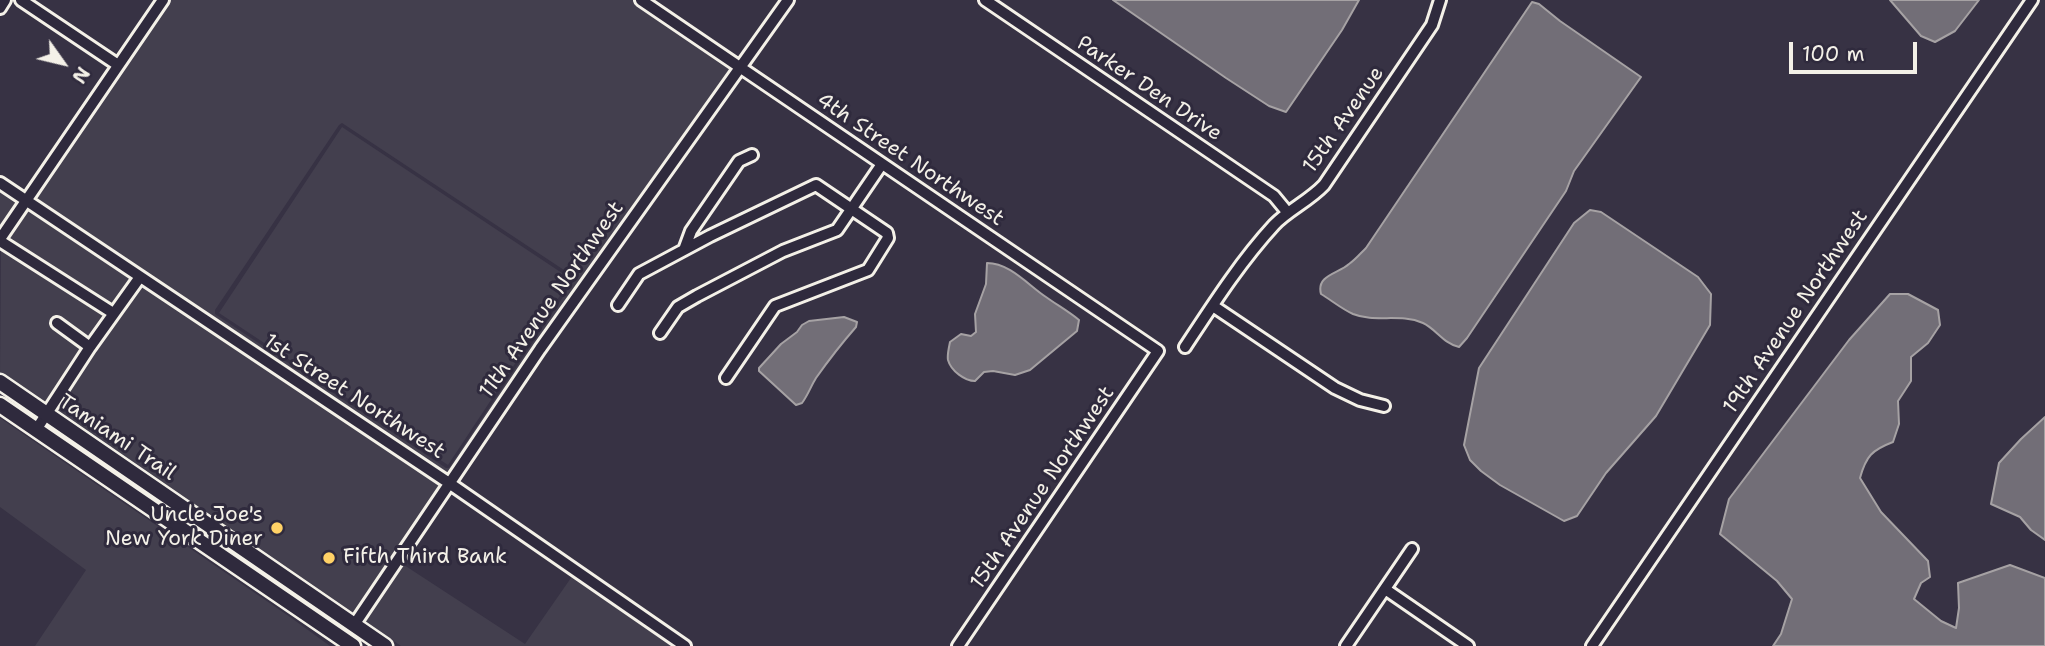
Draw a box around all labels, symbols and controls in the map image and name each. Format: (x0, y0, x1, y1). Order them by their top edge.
north arrow (28, 28, 98, 98)
scale bar (1793, 28, 1921, 72)
street label: Parker Den Drive (1072, 31, 1226, 147)
text: 100 m (1802, 40, 1865, 68)
text: N (66, 62, 95, 88)
street label: 15th Avenue (1298, 62, 1390, 178)
street label: 4th Street Northwest (812, 88, 1008, 232)
street label: 11th Avenue Northwest (474, 197, 630, 403)
street label: 19th Avenue Northwest (1718, 205, 1874, 419)
street label: 1st Street Northwest (259, 329, 449, 465)
street label: 15th Avenue Northwest (966, 382, 1120, 594)
street label: Tamiami Trail (54, 390, 180, 486)
place label: Uncle Joe's New York Diner (105, 503, 263, 553)
marker: Uncle Joe's New York Diner (269, 520, 285, 536)
place label: Fifth Third Bank (343, 545, 507, 571)
marker: Fifth Third Bank (321, 550, 337, 566)

